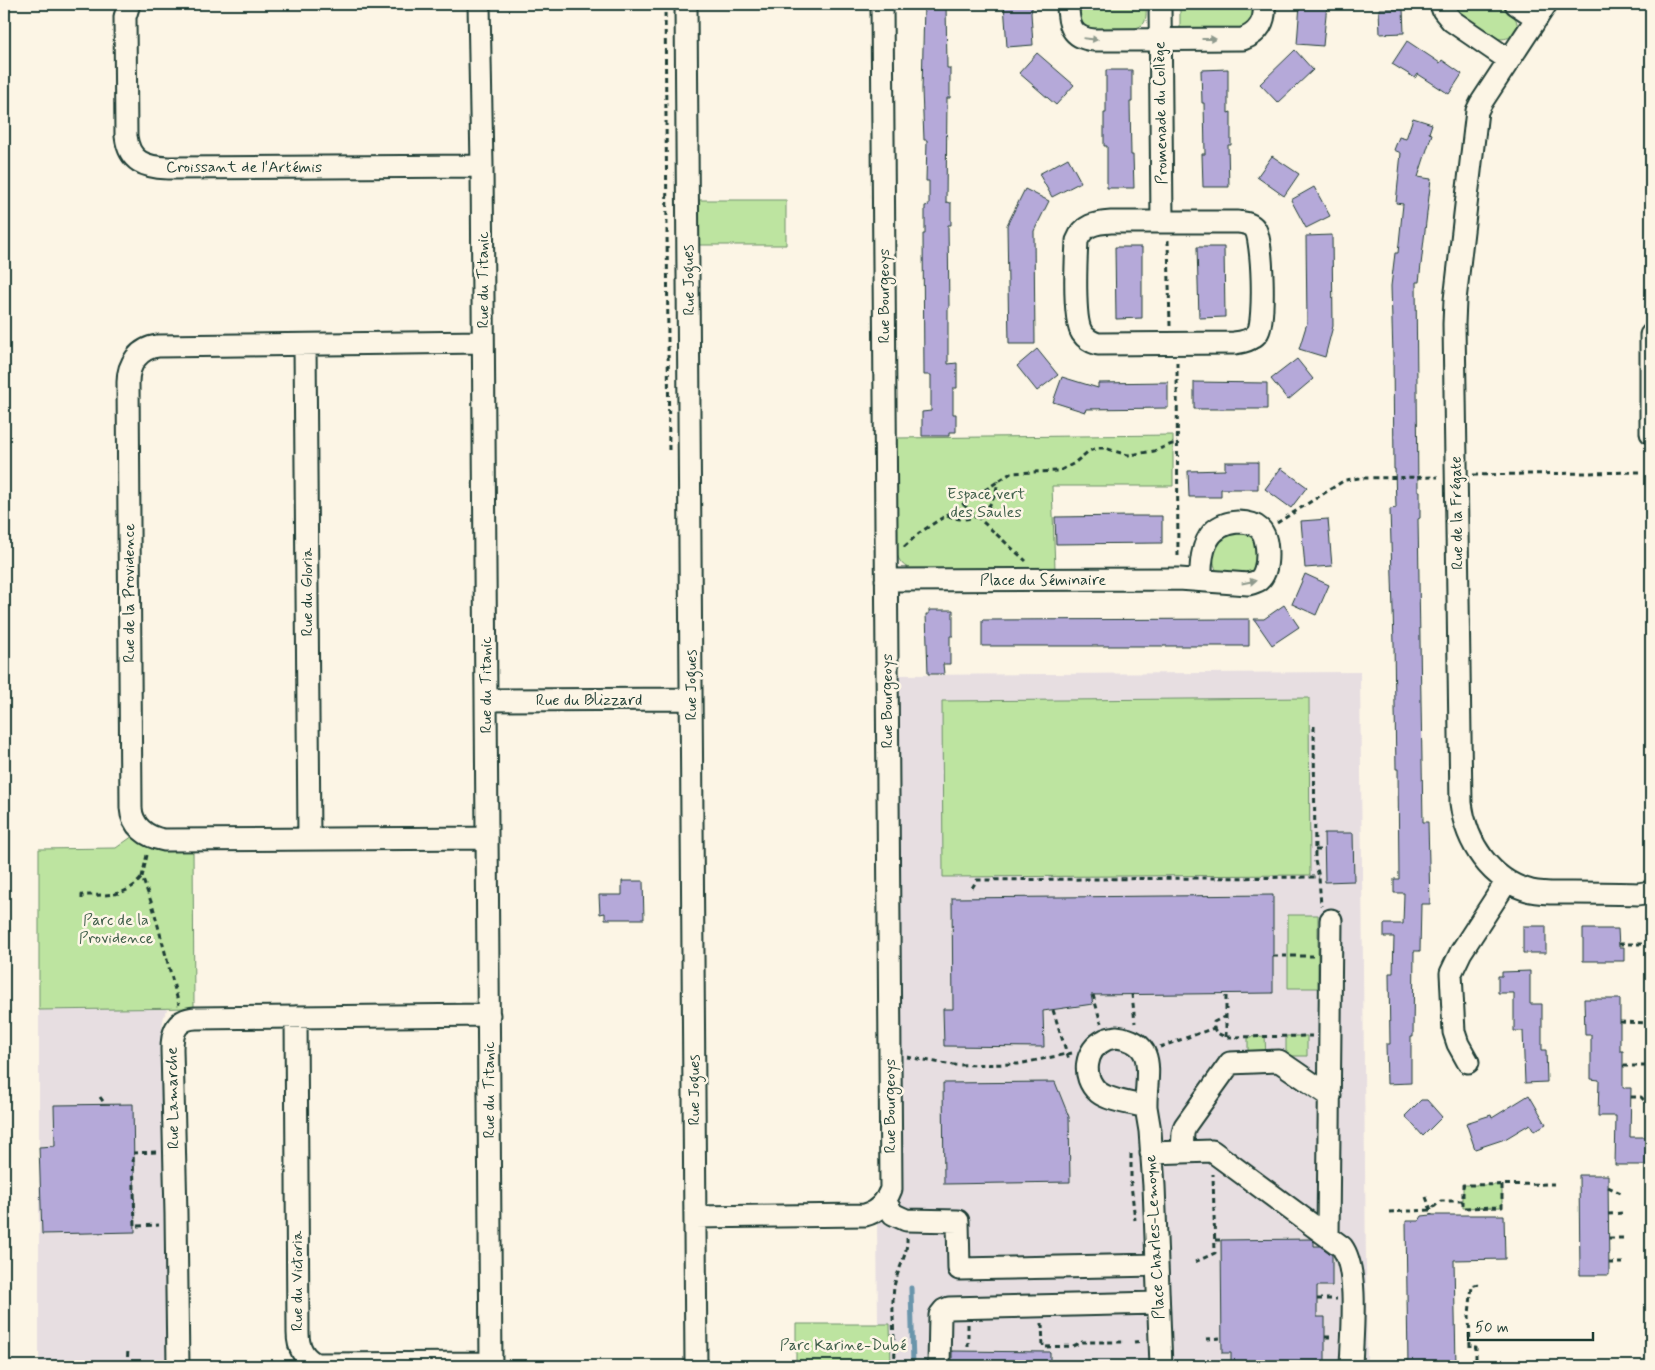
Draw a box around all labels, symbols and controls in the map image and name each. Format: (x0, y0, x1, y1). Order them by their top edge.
one-way arrow (1083, 35, 1099, 43)
one-way arrow (1201, 35, 1217, 43)
street label: Promenade du Collège (1149, 41, 1173, 185)
street label: Croissant de l'Artémis (166, 157, 322, 178)
street label: Rue du Titanic (473, 231, 494, 329)
street label: Rue Jogues (678, 244, 701, 316)
street label: Rue Bourgeoys (874, 249, 896, 343)
street label: Rue de la Frégate (1446, 456, 1468, 570)
park label: Espace vert des Saules (947, 484, 1025, 523)
street label: Rue de la Providence (119, 523, 140, 663)
street label: Rue du Gloria (297, 547, 318, 636)
street label: Place du Séminaire (980, 570, 1106, 591)
one-way arrow (1241, 578, 1257, 586)
street label: Rue du Titanic (476, 636, 497, 734)
street label: Rue Jogues (681, 650, 703, 720)
street label: Rue Bourgeoys (877, 654, 899, 748)
street label: Rue du Blizzard (536, 690, 642, 711)
park label: Parc de la Providence (79, 910, 154, 949)
street label: Rue du Titanic (479, 1041, 500, 1139)
street label: Rue Lamarche (162, 1047, 184, 1149)
street label: Rue Jogues (684, 1055, 706, 1125)
street label: Rue Bourgeoys (880, 1059, 902, 1153)
street label: Place Charles-Lemoyne (1140, 1154, 1170, 1320)
street label: Rue du Victoria (287, 1230, 308, 1331)
scale bar (1468, 1310, 1592, 1342)
text: 50 m (1475, 1318, 1509, 1338)
park label: Parc Karine-Dubé (780, 1335, 906, 1356)

